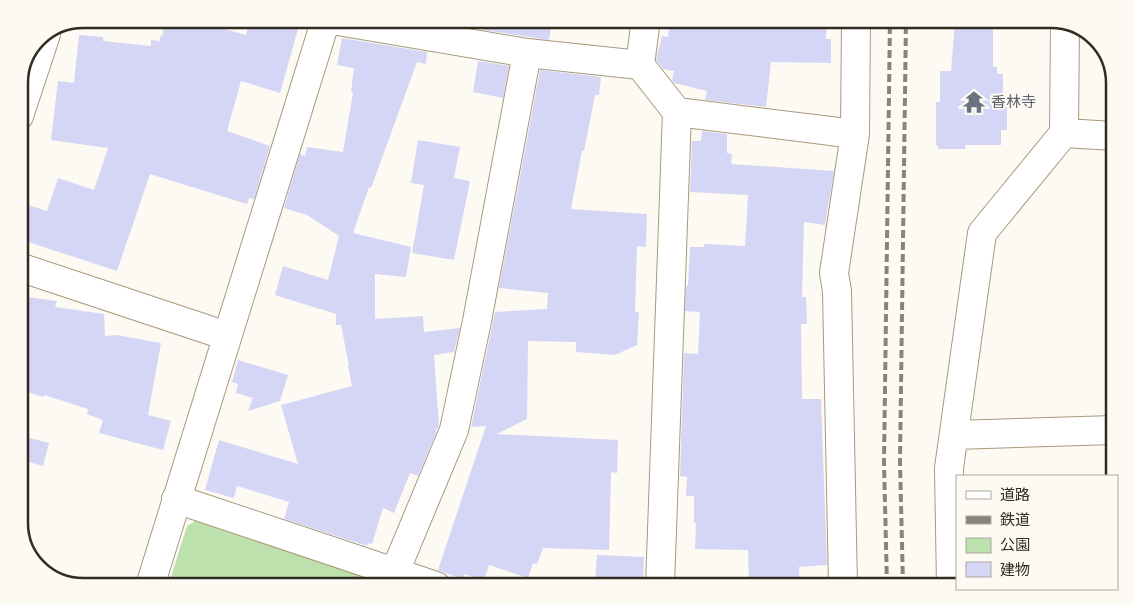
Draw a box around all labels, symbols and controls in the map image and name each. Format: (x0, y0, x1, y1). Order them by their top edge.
temple icon: 香林寺 (961, 89, 987, 115)
place label: 香林寺 (991, 93, 1036, 111)
legend (956, 475, 1118, 590)
text: 道路 (1000, 486, 1030, 504)
text: 鉄道 (1000, 511, 1030, 529)
text: 公園 (1000, 536, 1030, 554)
text: 建物 (1000, 561, 1030, 579)

